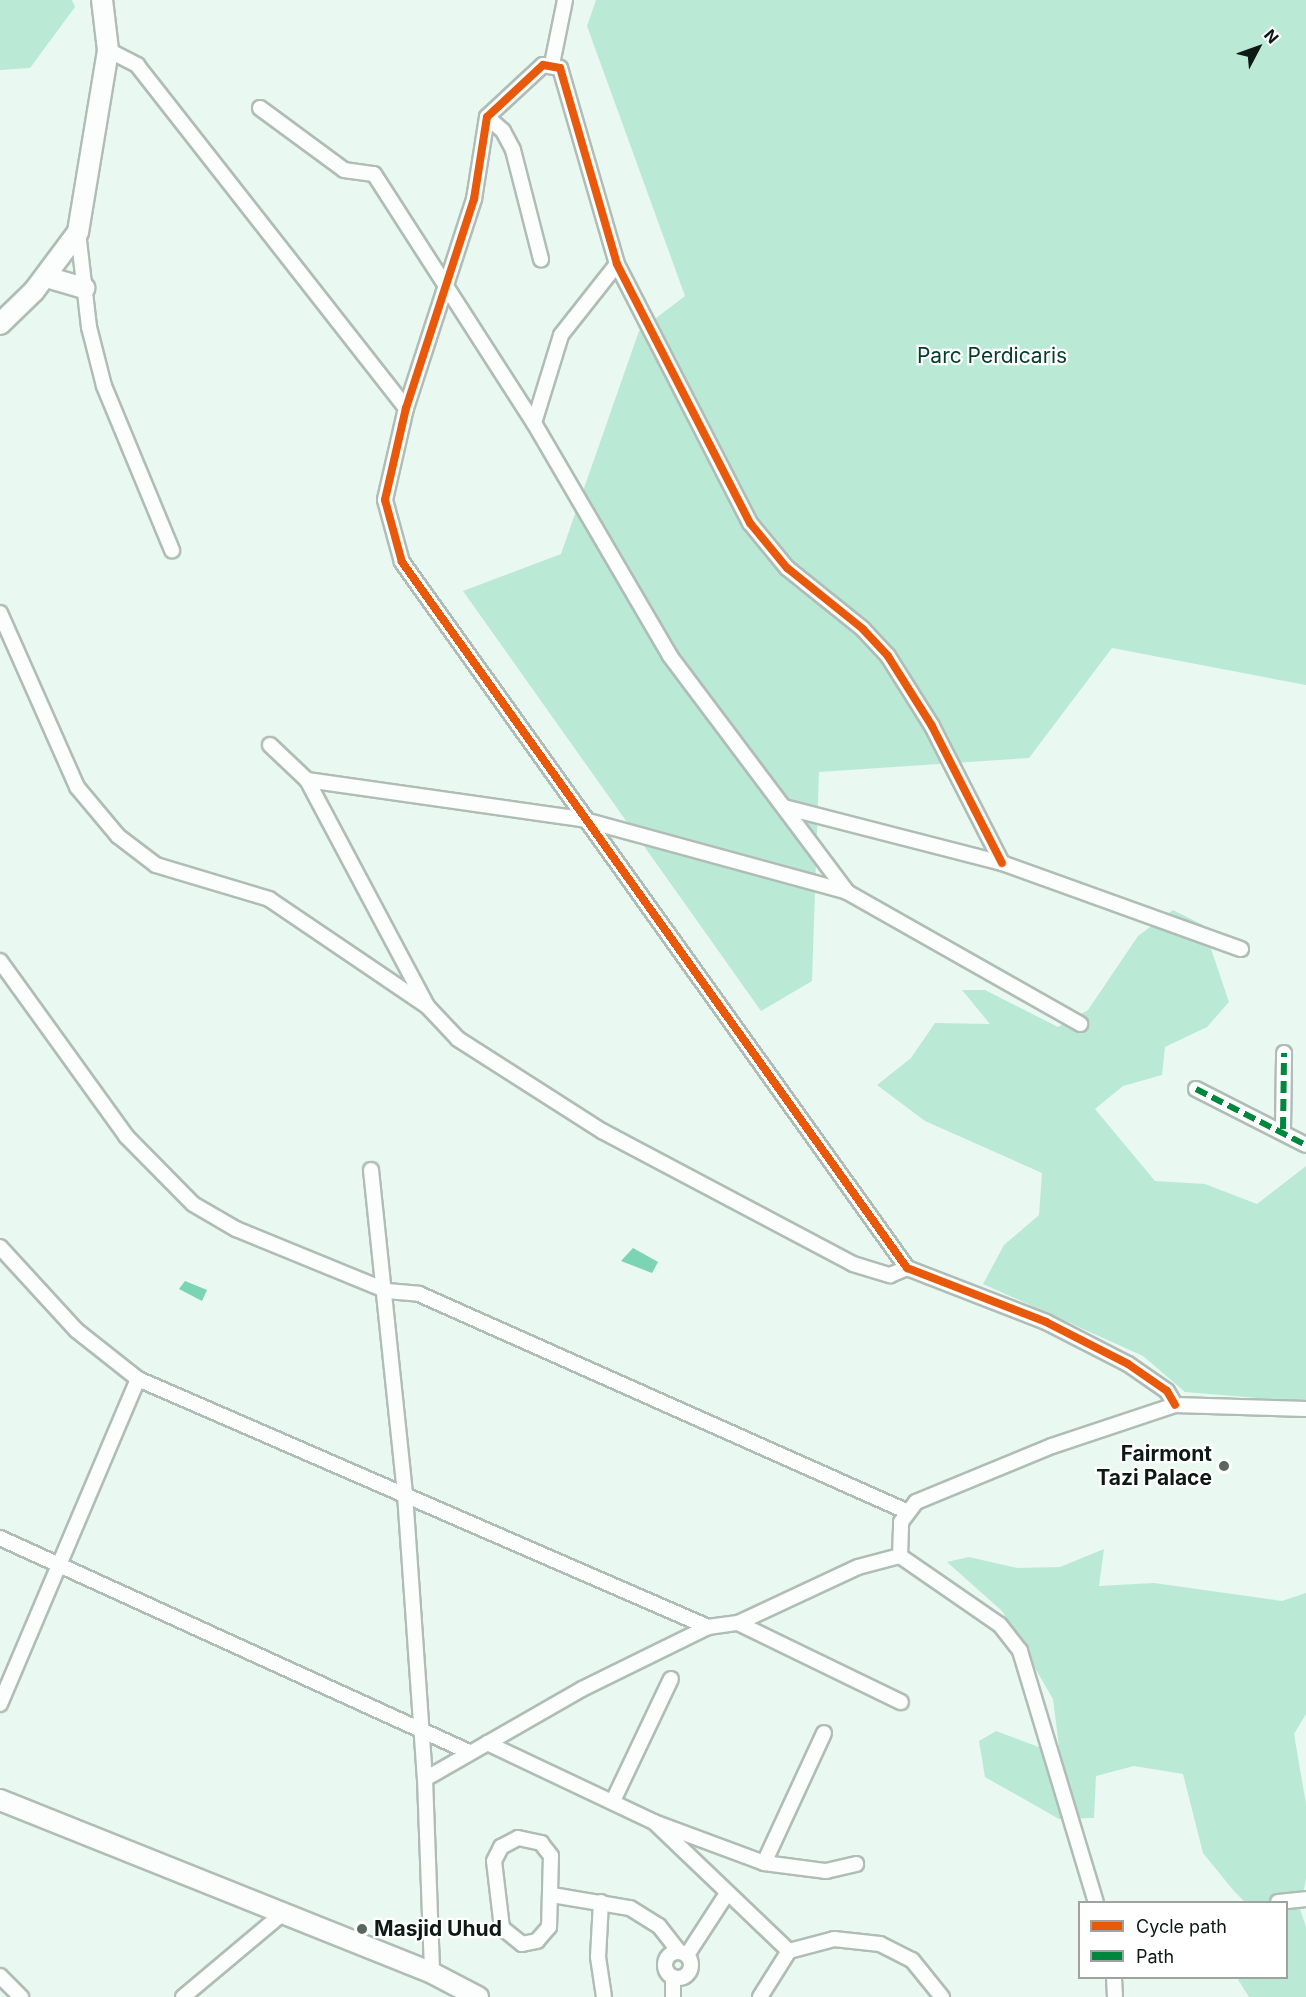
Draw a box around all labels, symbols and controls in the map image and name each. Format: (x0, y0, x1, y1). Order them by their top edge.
north arrow (1228, 18, 1288, 78)
text: N (1260, 25, 1283, 47)
park label: Parc Perdicaris (917, 343, 1067, 369)
place label: Fairmont Tazi Palace (1096, 1441, 1212, 1491)
marker: Fairmont Tazi Palace (1217, 1459, 1231, 1473)
legend (1078, 1901, 1288, 1979)
place label: Masjid Uhud (374, 1916, 502, 1942)
text: Cycle path (1136, 1916, 1227, 1937)
marker: Masjid Uhud (355, 1922, 369, 1936)
text: Path (1136, 1946, 1174, 1967)

